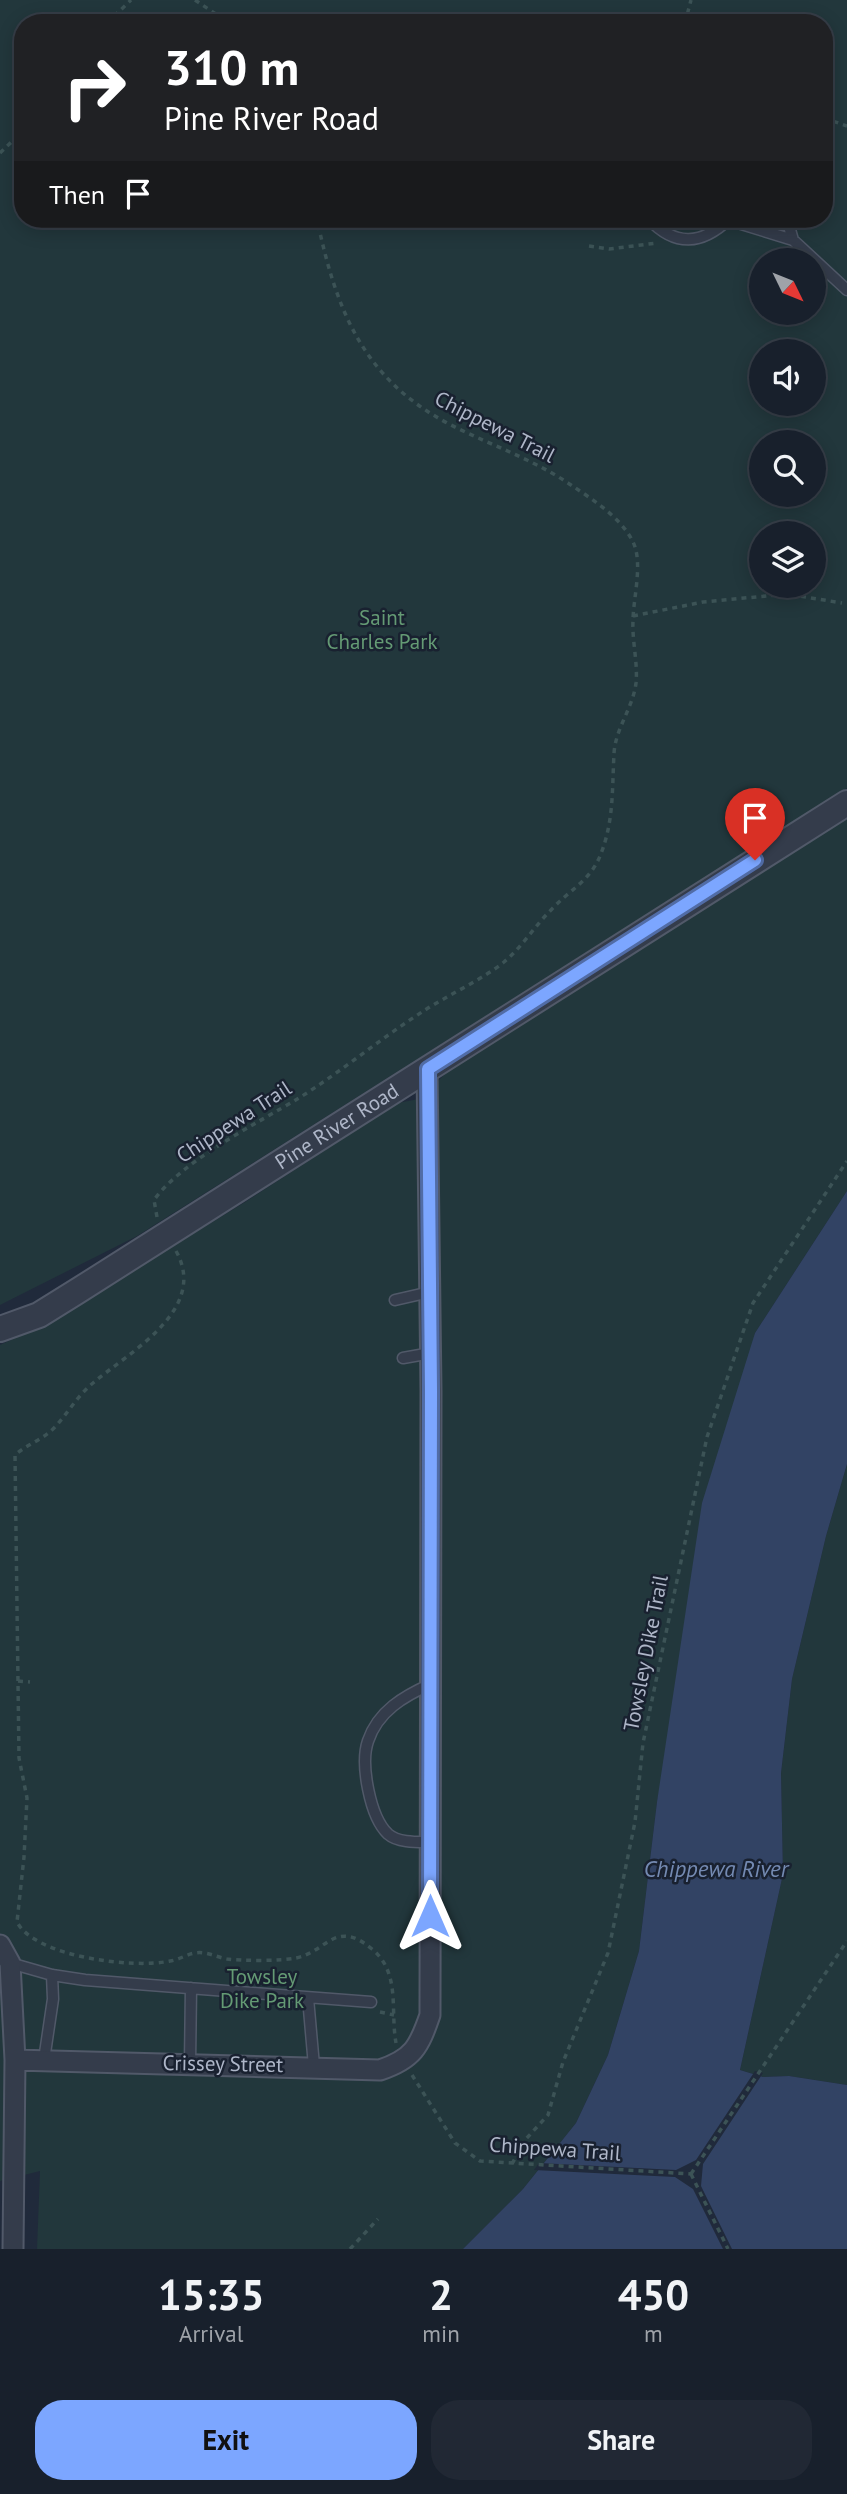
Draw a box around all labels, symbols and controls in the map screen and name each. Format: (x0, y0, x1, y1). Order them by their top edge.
text: 310 m (164, 35, 299, 99)
icon: right (49, 42, 140, 133)
text: Pine River Road (164, 97, 379, 139)
icon: arrive (119, 175, 157, 213)
text: Then (49, 178, 105, 211)
north arrow (749, 248, 826, 326)
map controls (749, 248, 826, 598)
button: sound (749, 339, 826, 416)
street label: Chippewa Trail (430, 385, 560, 469)
button: search (749, 430, 826, 507)
button: layers (749, 521, 826, 598)
park label: Saint Charles Park (327, 604, 437, 655)
pin (725, 788, 785, 860)
icon: arrive (736, 799, 774, 837)
street label: Chippewa Trail (171, 1074, 296, 1169)
street label: Pine River Road (270, 1077, 403, 1175)
street label: Towsley Dike Trail (617, 1572, 674, 1733)
water label: Chippewa River (644, 1854, 790, 1883)
position arrow (393, 1879, 467, 1953)
park label: Towsley Dike Park (220, 1963, 304, 2014)
street label: Crissey Street (163, 2049, 284, 2078)
street label: Chippewa Trail (488, 2130, 622, 2167)
text: 15:35 (158, 2267, 264, 2322)
text: 2 (429, 2267, 453, 2322)
text: 450 (618, 2267, 689, 2322)
text: Arrival (179, 2319, 243, 2348)
text: min (422, 2319, 460, 2348)
text: m (644, 2319, 663, 2348)
button: Exit (35, 2400, 417, 2480)
button: Share (431, 2400, 812, 2480)

